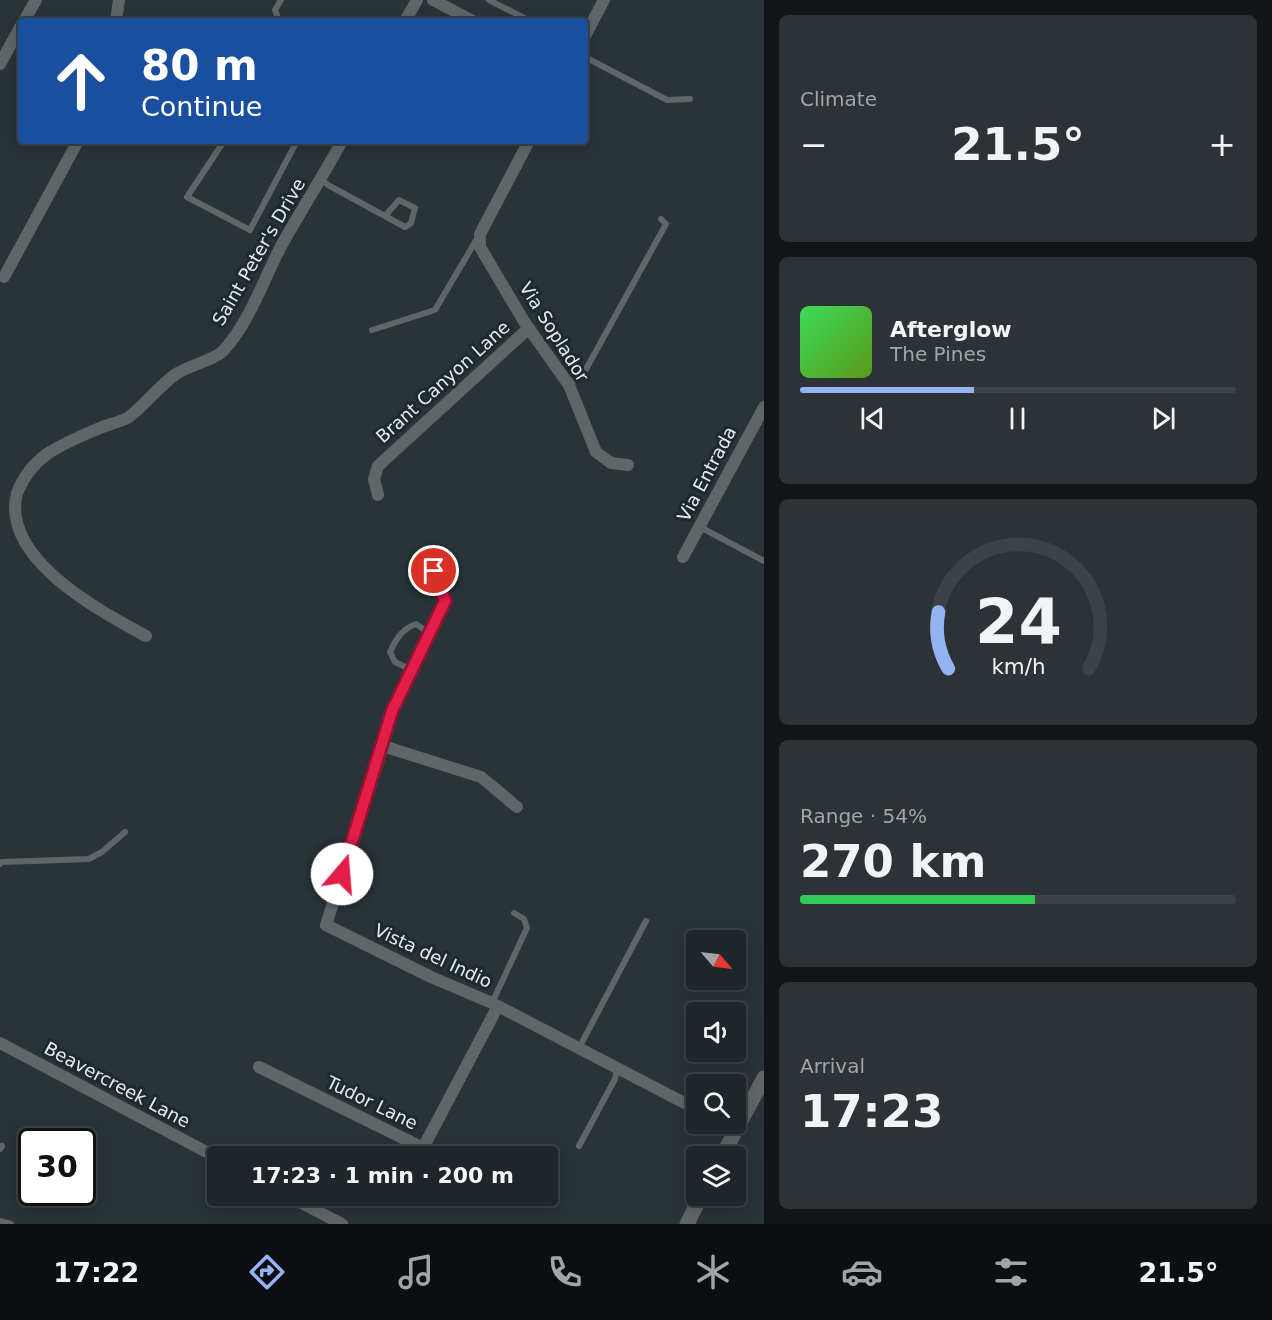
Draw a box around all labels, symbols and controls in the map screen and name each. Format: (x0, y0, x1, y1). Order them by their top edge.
text: 80 m (141, 41, 258, 90)
icon: ahead (42, 42, 120, 120)
text: Climate (800, 87, 877, 111)
text: Continue (141, 91, 262, 122)
text: 21.5° (951, 118, 1085, 171)
text: − (800, 125, 828, 164)
text: + (1208, 125, 1236, 164)
street label: Saint Peter's Drive (208, 174, 309, 329)
street label: Via Soplador (515, 278, 594, 386)
street label: Brant Canyon Lane (372, 316, 514, 447)
text: Afterglow (890, 317, 1012, 342)
text: The Pines (890, 342, 986, 366)
icon: previous (856, 402, 889, 435)
icon: pause (1001, 402, 1034, 435)
icon: next (1147, 402, 1180, 435)
street label: Via Entrada (673, 423, 740, 525)
pin (408, 545, 459, 596)
icon: arrive (417, 554, 450, 587)
text: 24 (975, 585, 1061, 658)
text: km/h (991, 654, 1045, 679)
text: Range · 54% (800, 804, 927, 828)
text: 270 km (800, 835, 986, 888)
position arrow (310, 842, 374, 906)
street label: Vista del Indio (371, 919, 495, 992)
north arrow (686, 930, 746, 990)
map controls (686, 930, 746, 1206)
button: sound (686, 1002, 746, 1062)
street label: Beavercreek Lane (41, 1037, 194, 1132)
text: Arrival (800, 1054, 865, 1078)
street label: Tudor Lane (322, 1071, 421, 1134)
button: search (686, 1074, 746, 1134)
text: 17:23 (800, 1085, 943, 1138)
speed limit sign: 30 (18, 1128, 96, 1206)
button: layers (686, 1146, 746, 1206)
text: 17:23 · 1 min · 200 m (251, 1163, 514, 1188)
icon: directions (246, 1251, 288, 1293)
icon: music (395, 1251, 437, 1293)
icon: phone (544, 1251, 586, 1293)
icon: climate (692, 1251, 734, 1293)
icon: car (841, 1251, 883, 1293)
icon: filters (990, 1251, 1032, 1293)
text: 17:22 (53, 1257, 139, 1288)
text: 21.5° (1138, 1257, 1219, 1288)

